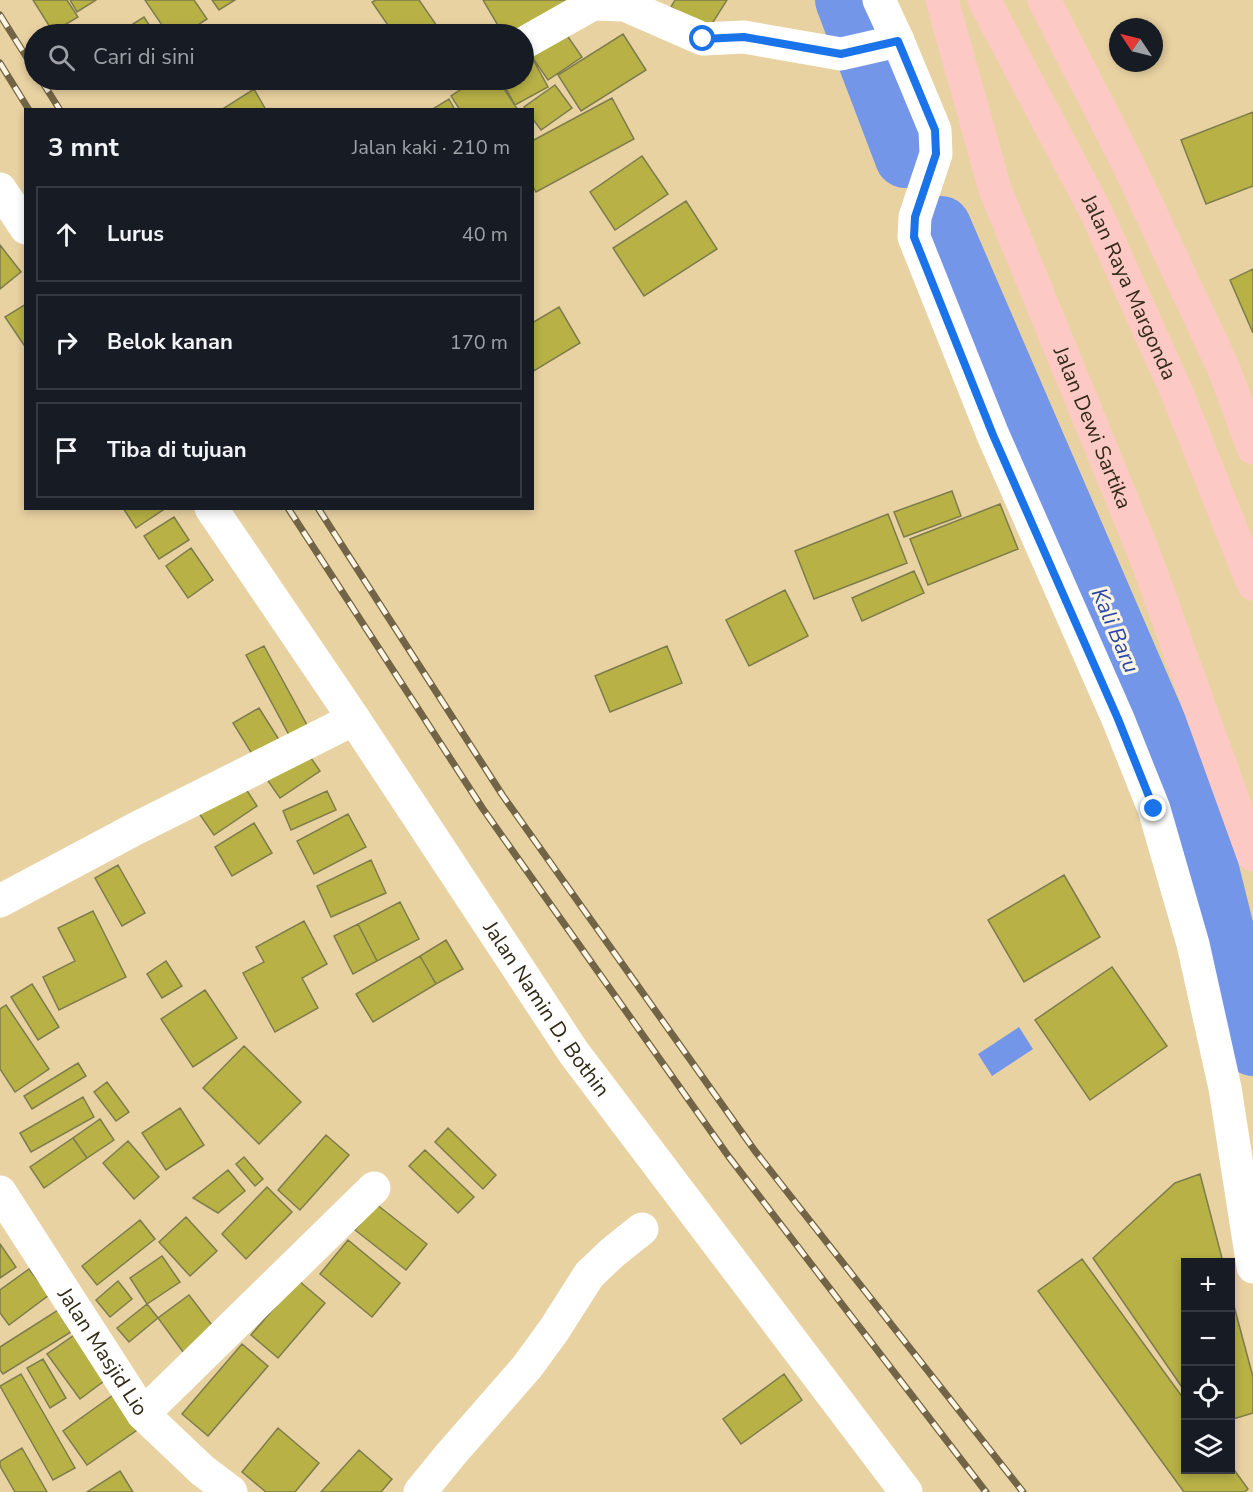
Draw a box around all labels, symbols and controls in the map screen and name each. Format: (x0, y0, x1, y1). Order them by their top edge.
north arrow (1109, 18, 1163, 72)
search box (24, 24, 534, 90)
route start (689, 25, 715, 51)
icon: search (45, 41, 78, 74)
text: Cari di sini (93, 42, 195, 72)
text: 3 mnt (48, 130, 119, 165)
text: Jalan kaki · 210 m (352, 134, 510, 161)
street label: Jalan Raya Margonda (1075, 189, 1183, 384)
icon: ahead (50, 218, 83, 251)
text: Lurus (107, 219, 164, 249)
text: 40 m (462, 221, 508, 248)
icon: right (50, 326, 83, 359)
text: Belok kanan (107, 327, 233, 357)
text: 170 m (450, 329, 508, 356)
street label: Jalan Dewi Sartika (1046, 341, 1138, 513)
icon: arrive (50, 434, 83, 467)
text: Tiba di tujuan (107, 435, 247, 465)
water label: Kali Baru (1084, 583, 1146, 677)
route end (1140, 795, 1166, 821)
street label: Jalan Namin D. Bothin (476, 915, 616, 1102)
map controls (1181, 1258, 1235, 1474)
button: + (1181, 1258, 1235, 1312)
street label: Jalan Masjid Lio (51, 1281, 155, 1421)
button: − (1181, 1312, 1235, 1366)
button: locate (1181, 1366, 1235, 1420)
button: layers (1181, 1420, 1235, 1474)

